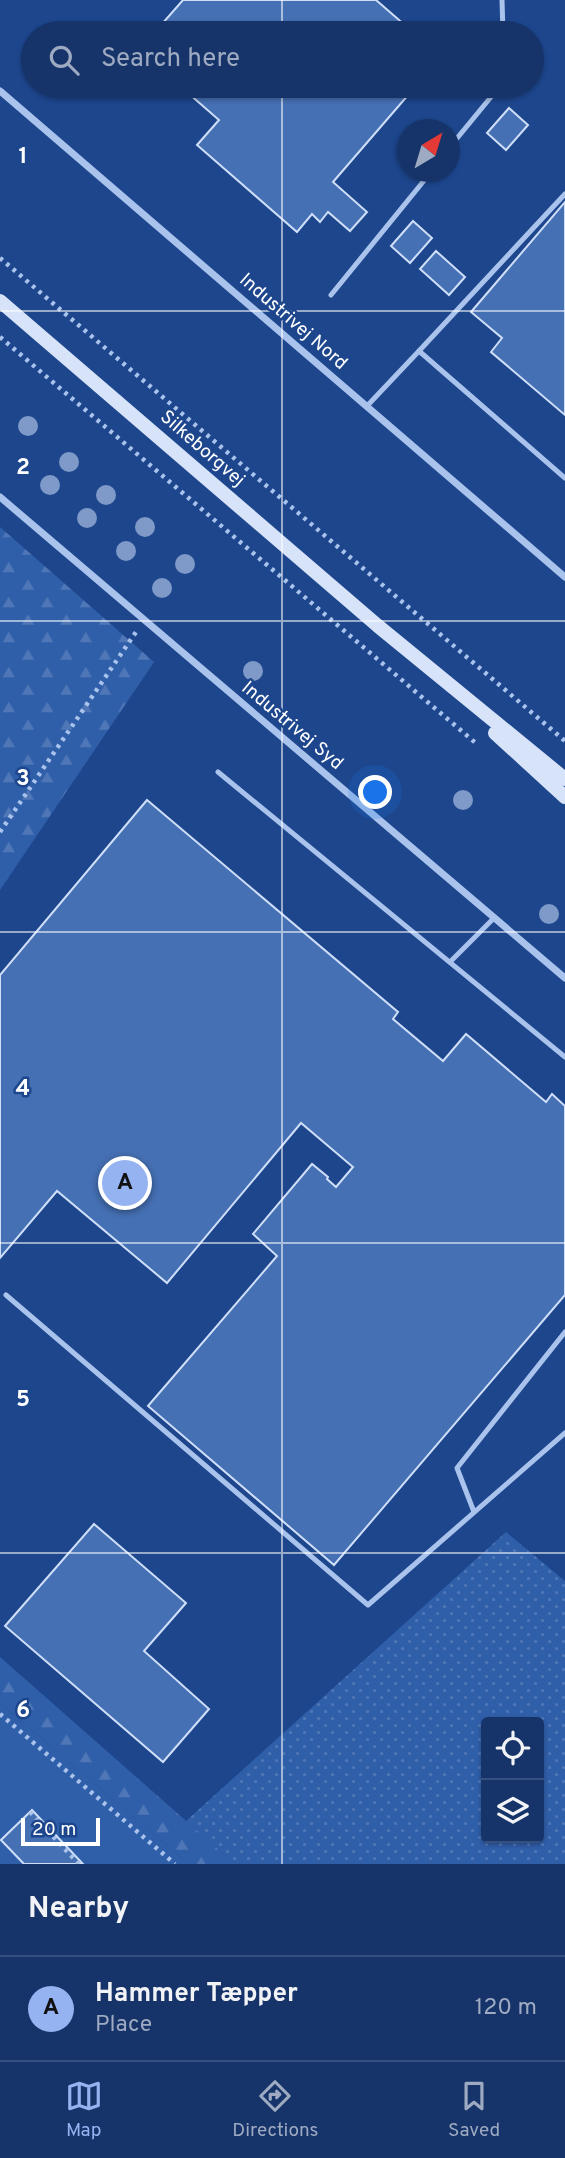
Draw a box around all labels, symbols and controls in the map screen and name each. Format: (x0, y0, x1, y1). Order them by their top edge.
search box (21, 21, 544, 98)
icon: search (45, 41, 83, 79)
text: Search here (101, 43, 240, 76)
north arrow (397, 119, 460, 182)
text: 1 (18, 143, 28, 172)
street label: Industrivej Nord (234, 268, 352, 376)
street label: Silkeborgvej (155, 406, 249, 492)
text: 2 (16, 454, 30, 483)
street label: Industrivej Syd (236, 676, 348, 776)
text: 3 (16, 765, 30, 794)
your location (358, 775, 392, 809)
text: 4 (16, 1075, 30, 1104)
pin: A (102, 1157, 148, 1209)
text: 5 (16, 1386, 30, 1415)
text: 6 (16, 1697, 30, 1726)
map controls (481, 1717, 544, 1843)
button: locate (481, 1717, 544, 1780)
button: layers (481, 1780, 544, 1843)
scale bar (21, 1815, 100, 1847)
text: 20 m (32, 1818, 76, 1842)
text: Nearby (28, 1891, 129, 1928)
text: Hammer Tæpper (95, 1978, 298, 2011)
text: A (43, 1994, 59, 2023)
text: 120 m (475, 1994, 537, 2023)
text: Place (95, 2011, 152, 2040)
tab: Map (65, 2077, 103, 2143)
tab: Directions (232, 2077, 319, 2143)
tab: Saved (448, 2077, 500, 2143)

